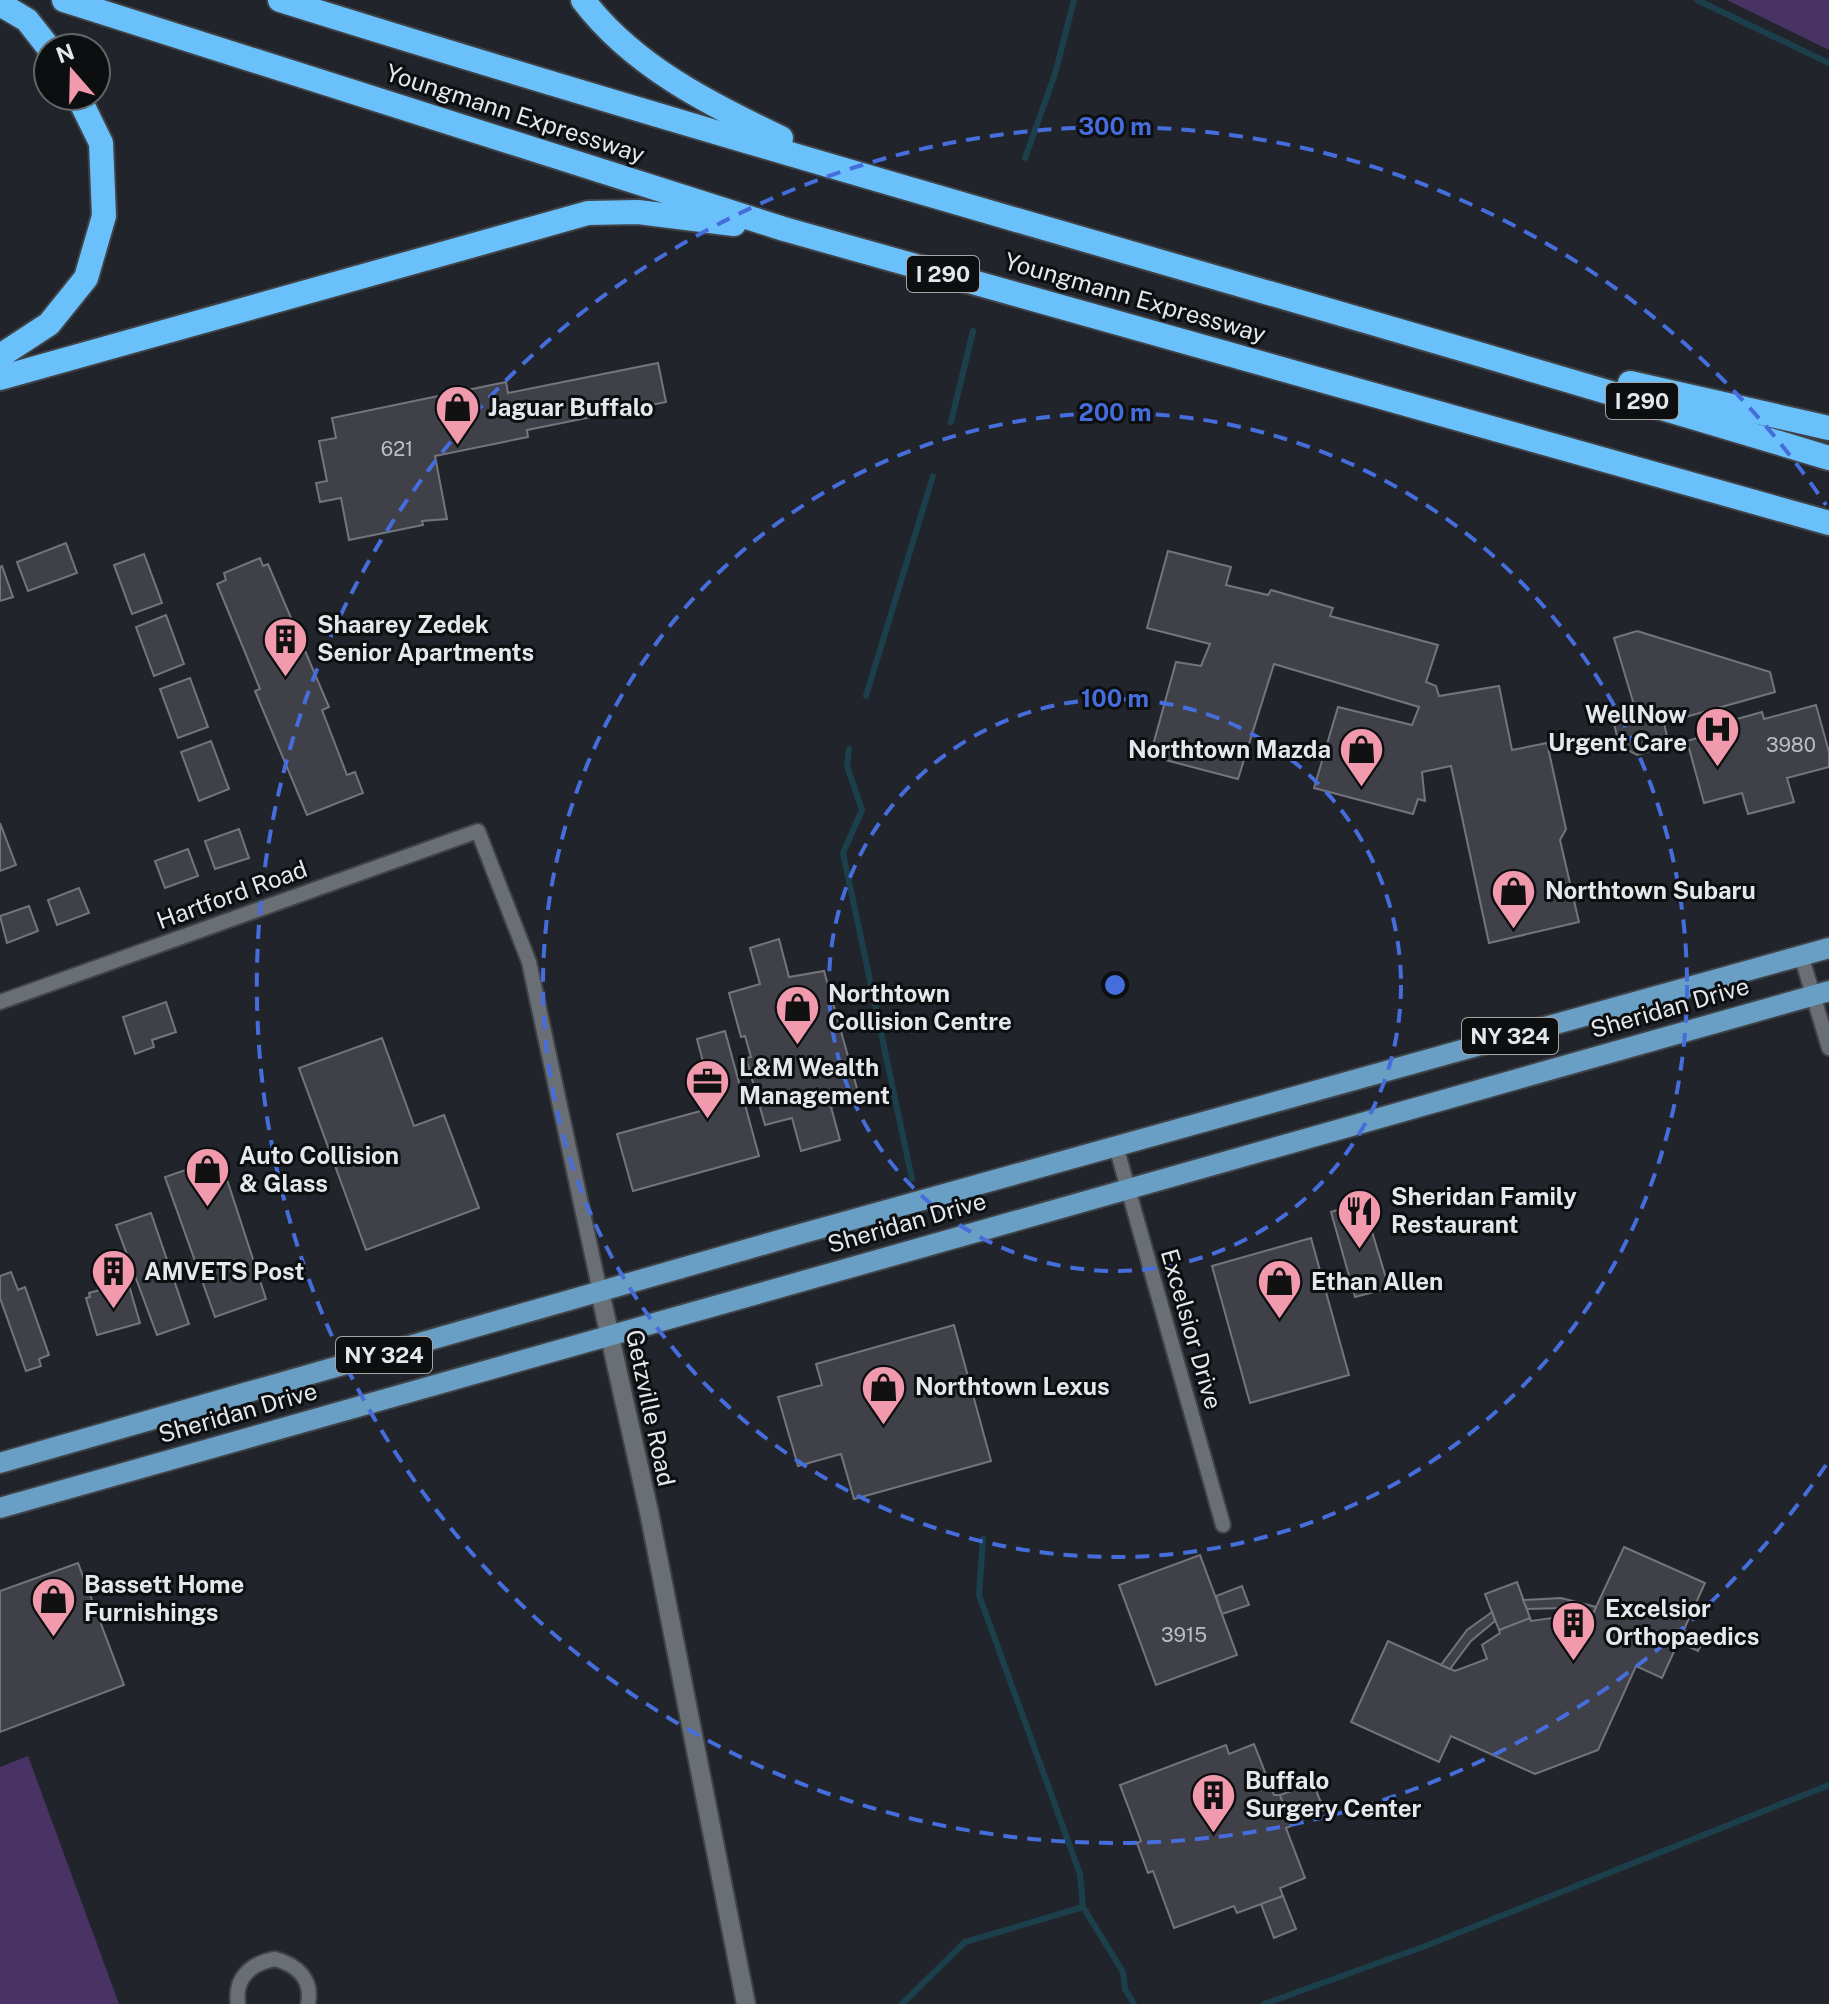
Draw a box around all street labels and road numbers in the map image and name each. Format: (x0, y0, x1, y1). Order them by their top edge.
street label: Youngmann Expressway (382, 58, 648, 168)
street label: Youngmann Expressway (1001, 246, 1269, 348)
road number: I 290 (907, 256, 979, 292)
road number: I 290 (1606, 383, 1678, 419)
street label: Hartford Road (153, 854, 311, 934)
street label: Sheridan Drive (1587, 971, 1752, 1043)
road number: NY 324 (1462, 1018, 1558, 1054)
street label: Sheridan Drive (824, 1186, 989, 1258)
street label: Excelsior Drive (1156, 1245, 1228, 1412)
street label: Getzville Road (621, 1327, 681, 1489)
road number: NY 324 (336, 1337, 432, 1373)
street label: Sheridan Drive (155, 1376, 320, 1448)

